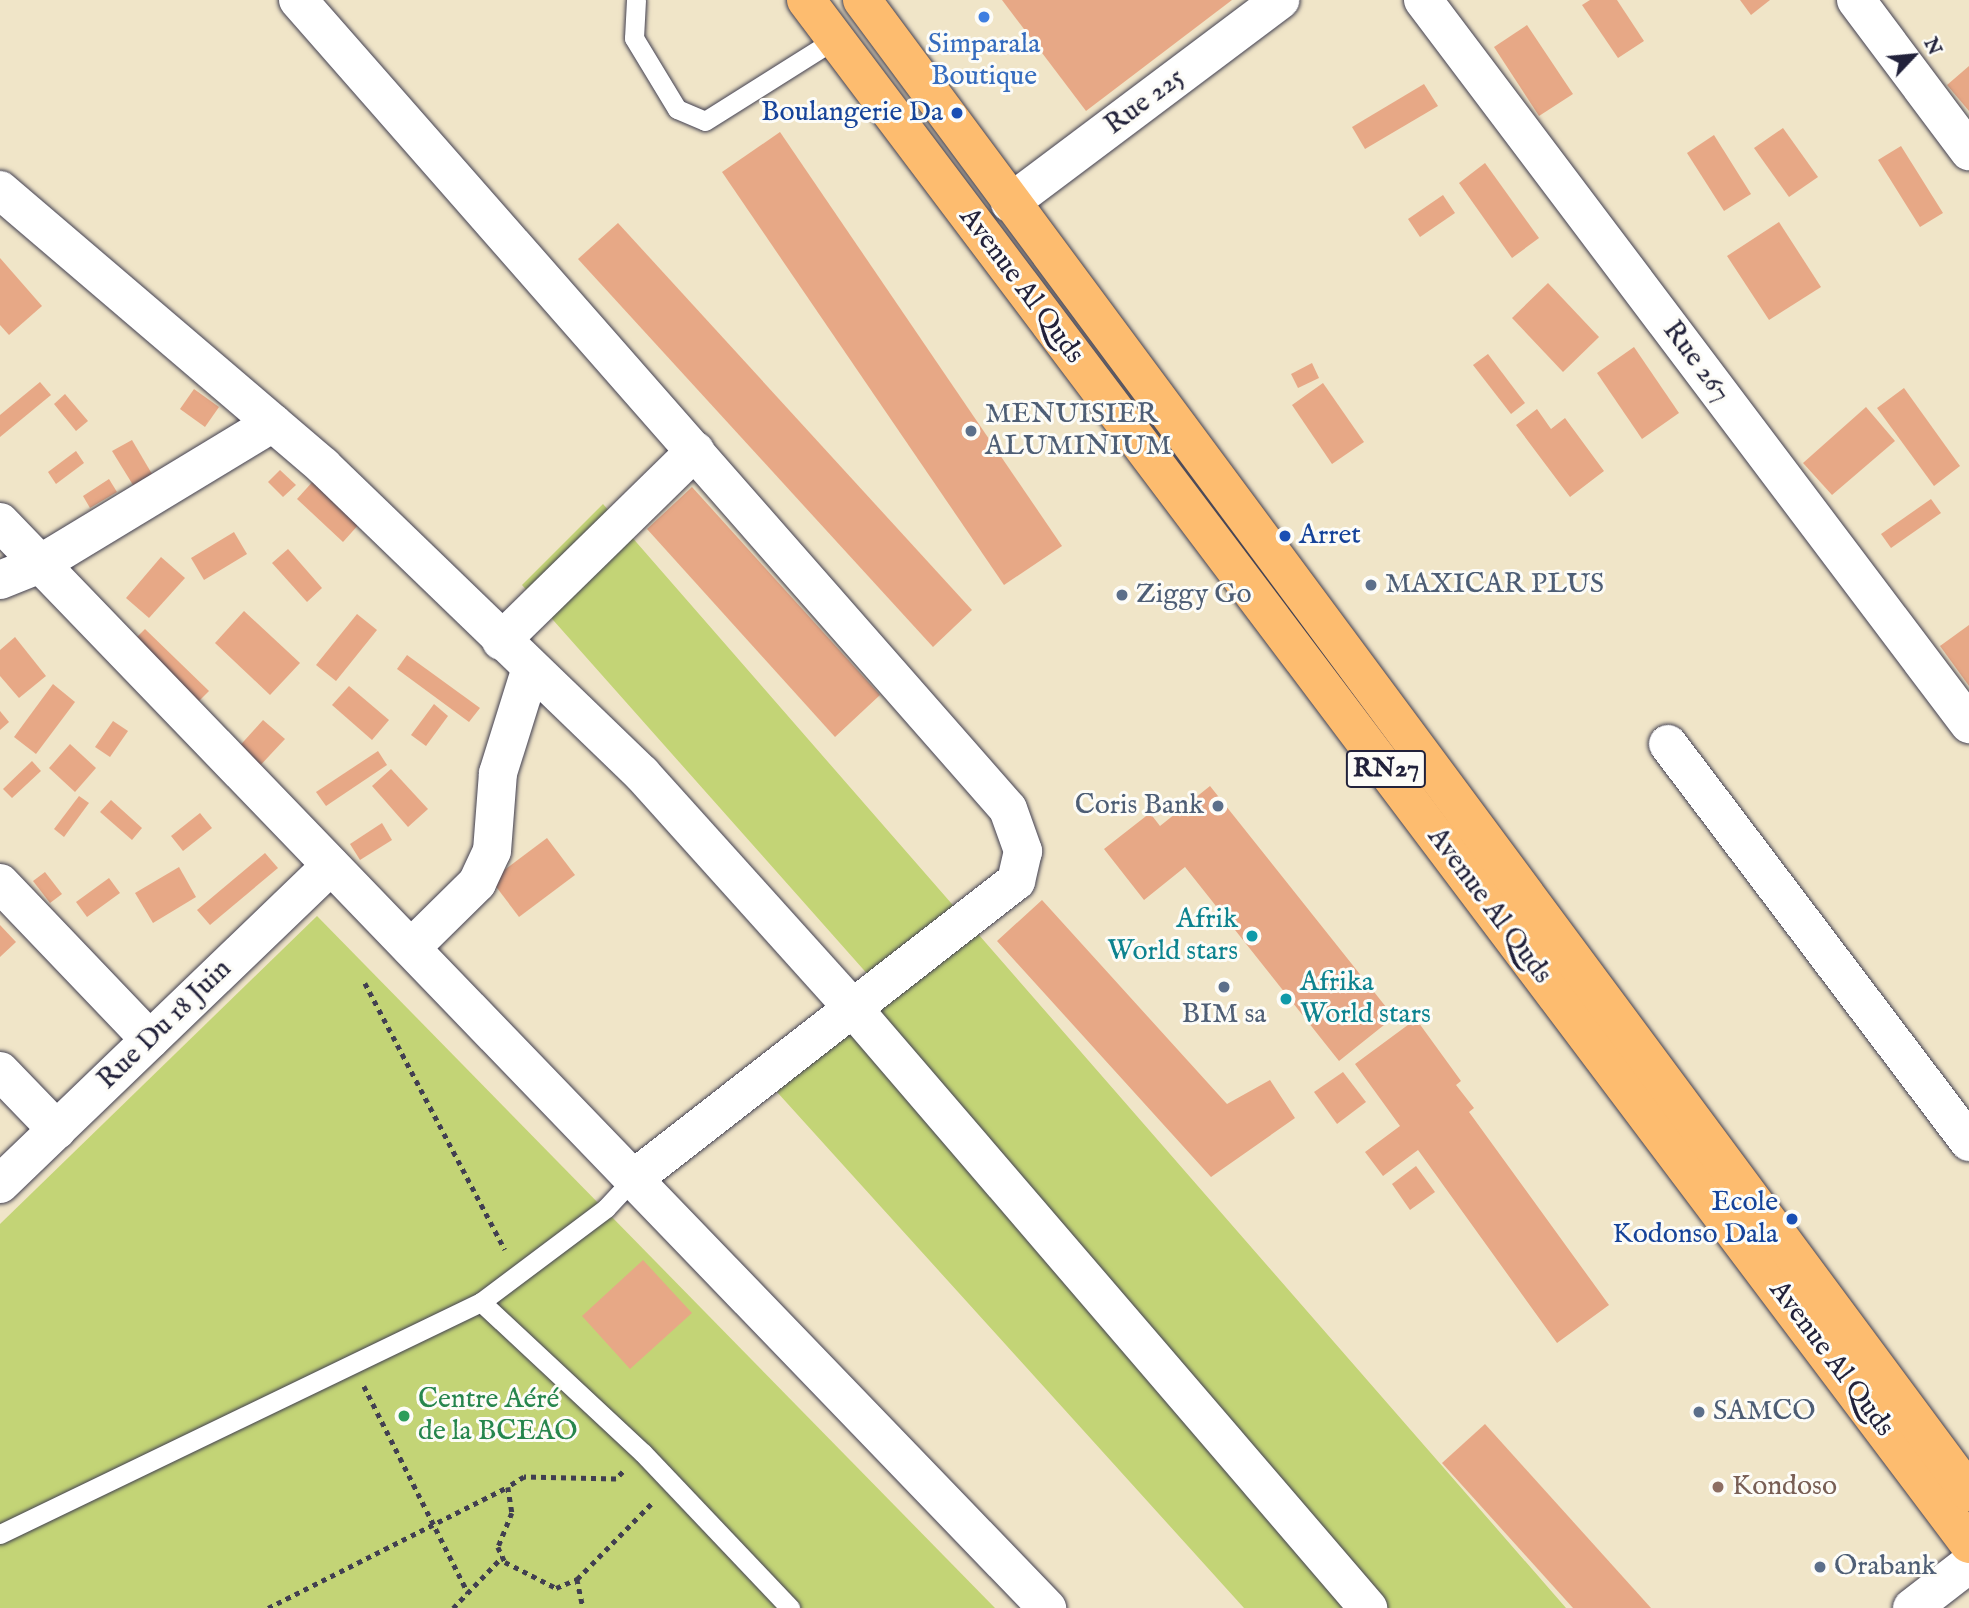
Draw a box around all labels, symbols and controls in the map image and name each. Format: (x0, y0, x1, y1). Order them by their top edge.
marker: Simparala Boutique (976, 9, 992, 25)
north arrow (1878, 21, 1948, 91)
place label: Simparala Boutique (928, 28, 1040, 94)
text: N (1917, 34, 1946, 59)
street label: Rue 225 (1099, 61, 1191, 143)
place label: Boulangerie Da (761, 96, 943, 130)
marker: Boulangerie Da (949, 105, 965, 121)
street label: Avenue Al Quds (951, 201, 1091, 371)
street label: Rue 267 (1655, 315, 1737, 409)
place label: MENUISIER ALUMINIUM (985, 398, 1171, 464)
marker: MENUISIER ALUMINIUM (963, 423, 979, 439)
place label: Arret (1299, 519, 1361, 553)
marker: Arret (1277, 528, 1293, 544)
place label: MAXICAR PLUS (1385, 568, 1604, 602)
marker: MAXICAR PLUS (1363, 577, 1379, 593)
place label: Ziggy Go (1136, 578, 1252, 612)
marker: Ziggy Go (1114, 587, 1130, 603)
road number: RN27 (1346, 747, 1426, 792)
place label: Coris Bank (1075, 789, 1204, 823)
marker: Coris Bank (1210, 798, 1226, 814)
street label: Avenue Al Quds (1419, 821, 1559, 991)
place label: Afrik World stars (1107, 903, 1238, 969)
marker: Afrik World stars (1244, 928, 1260, 944)
street label: Rue Du 18 Juin (91, 953, 239, 1097)
place label: Afrika World stars (1300, 966, 1431, 1032)
marker: BIM sa (1216, 979, 1232, 995)
marker: Afrika World stars (1278, 991, 1294, 1007)
place label: BIM sa (1182, 998, 1266, 1032)
place label: Ecole Kodonso Dala (1613, 1186, 1778, 1252)
marker: Ecole Kodonso Dala (1784, 1211, 1800, 1227)
street label: Avenue Al Quds (1761, 1274, 1901, 1444)
place label: Centre Aéré de la BCEAO (418, 1383, 577, 1449)
place label: SAMCO (1713, 1395, 1816, 1429)
marker: SAMCO (1691, 1404, 1707, 1420)
marker: Centre Aéré de la BCEAO (396, 1408, 412, 1424)
place label: Kondoso (1732, 1470, 1837, 1504)
marker: Kondoso (1710, 1479, 1726, 1495)
place label: Orabank (1834, 1550, 1937, 1584)
marker: Orabank (1812, 1559, 1828, 1575)

